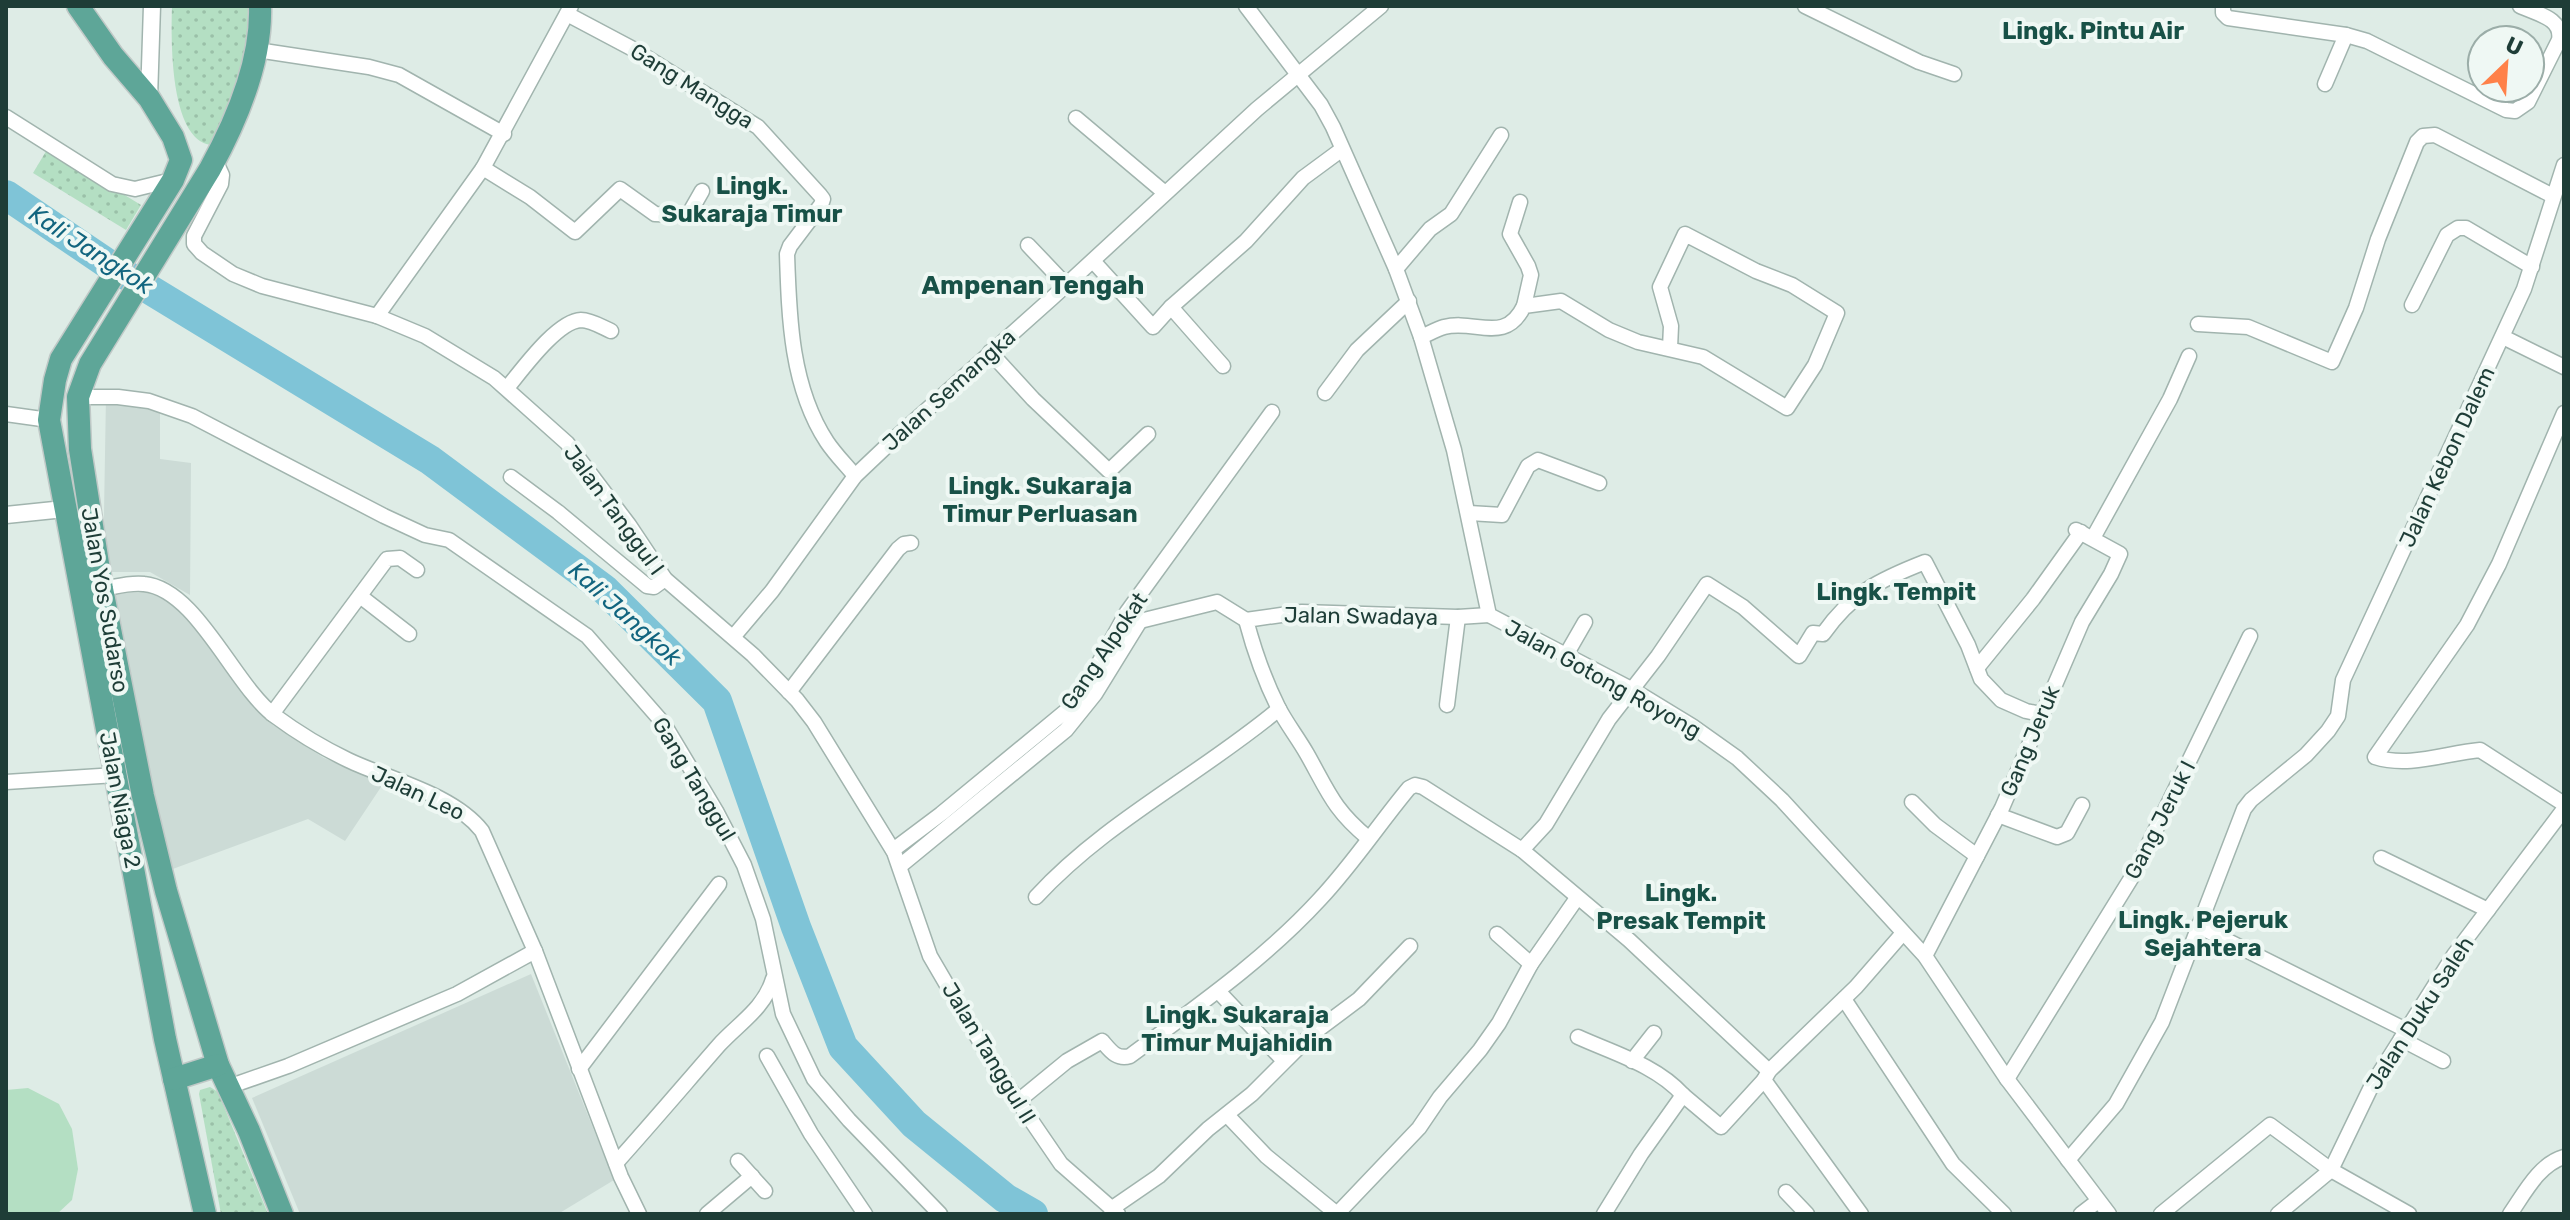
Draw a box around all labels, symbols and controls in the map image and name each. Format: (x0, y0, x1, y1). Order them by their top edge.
district label: Lingk. Pintu Air (2002, 17, 2184, 45)
north arrow (2466, 24, 2546, 104)
text: U (2501, 31, 2527, 62)
street label: Gang Mangga (625, 37, 759, 135)
district label: Lingk. Sukaraja Timur (662, 172, 843, 228)
water label: Kali Jangkok (24, 200, 159, 301)
district label: Ampenan Tengah (922, 270, 1144, 301)
street label: Jalan Semangka (877, 323, 1021, 457)
street label: Jalan Kebon Dalem (2393, 362, 2501, 552)
street label: Jalan Tanggul I (558, 440, 670, 580)
district label: Lingk. Sukaraja Timur Perluasan (942, 472, 1138, 528)
street label: Jalan Yos Sudarso (75, 505, 135, 695)
water label: Kali Jangkok (563, 556, 688, 672)
district label: Lingk. Tempit (1816, 578, 1976, 606)
street label: Gang Alpokat (1055, 587, 1153, 715)
street label: Jalan Swadaya (1284, 601, 1438, 631)
street label: Jalan Gotong Royong (1500, 614, 1706, 744)
street label: Gang Jeruk (1994, 681, 2066, 801)
street label: Gang Tanggul (647, 712, 741, 846)
street label: Jalan Niaga 2 (94, 729, 146, 871)
street label: Gang Jeruk I (2119, 756, 2201, 884)
street label: Jalan Leo (367, 760, 469, 826)
district label: Lingk. Presak Tempit (1596, 879, 1766, 935)
district label: Lingk. Pejeruk Sejahtera (2118, 906, 2288, 962)
street label: Jalan Duku Saleh (2360, 931, 2480, 1095)
street label: Jalan Tanggul II (936, 977, 1042, 1129)
district label: Lingk. Sukaraja Timur Mujahidin (1141, 1001, 1333, 1057)

